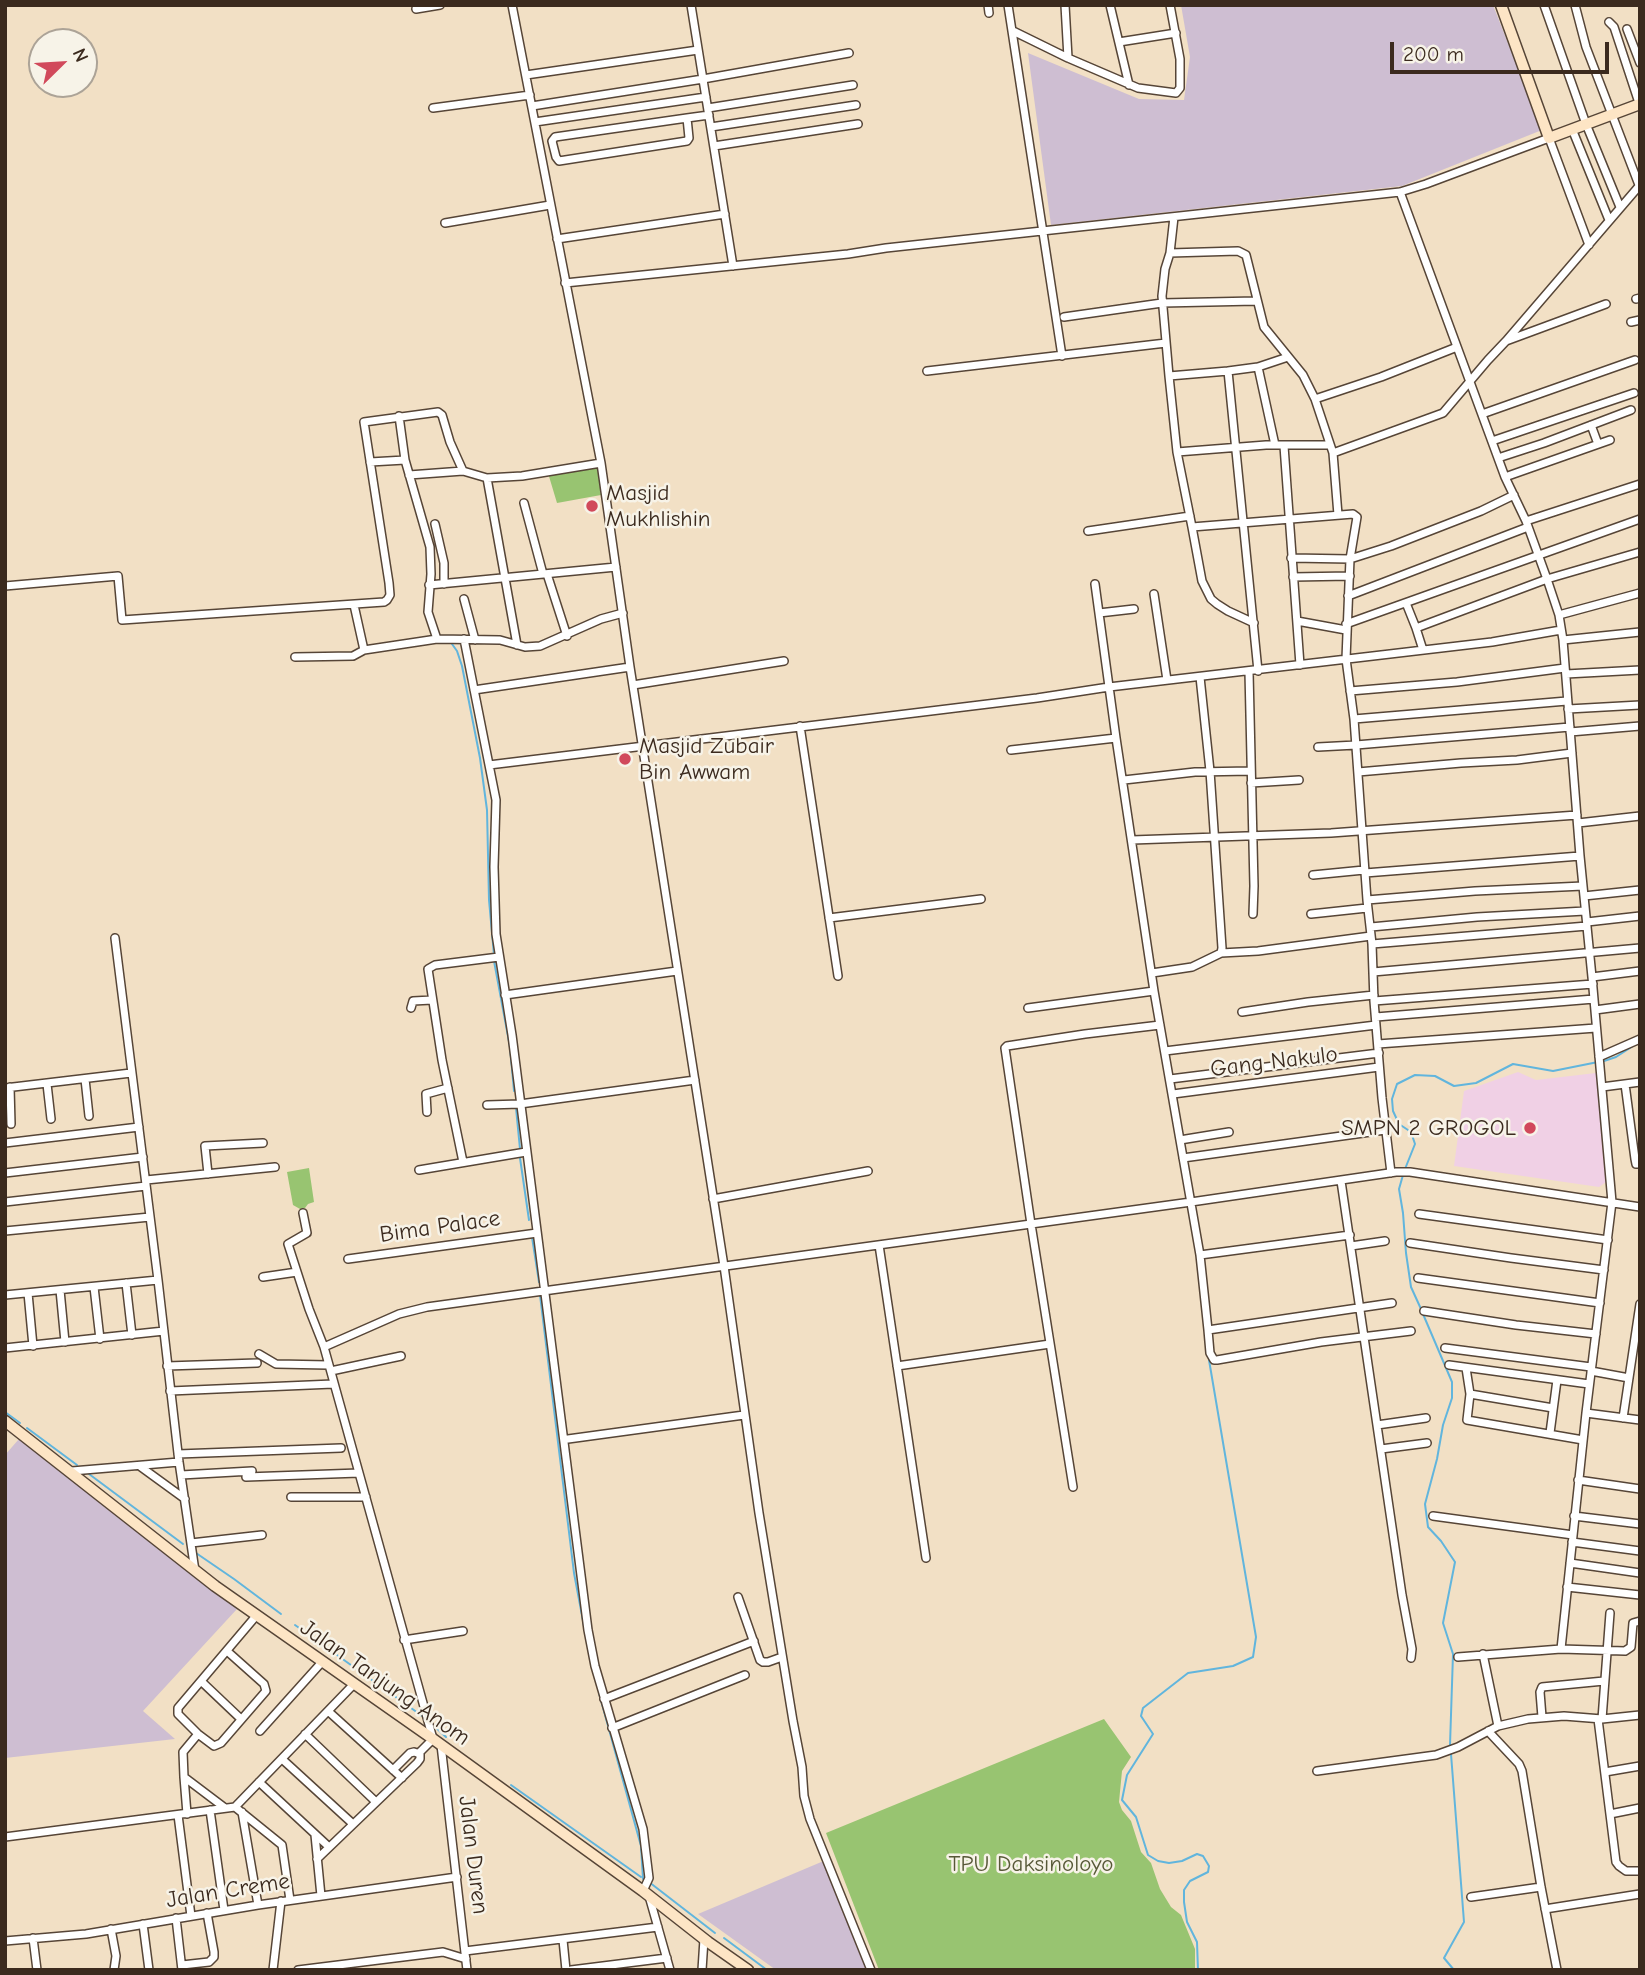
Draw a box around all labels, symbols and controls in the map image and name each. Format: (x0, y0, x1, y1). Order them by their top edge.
north arrow (28, 28, 98, 98)
scale bar (1393, 28, 1612, 72)
text: 200 m (1403, 42, 1464, 66)
text: N (68, 45, 93, 65)
place label: Masjid Mukhlishin (606, 479, 711, 533)
marker: Masjid Mukhlishin (584, 498, 600, 514)
place label: Masjid Zubair Bin Awwam (639, 732, 774, 786)
marker: Masjid Zubair Bin Awwam (617, 751, 633, 767)
street label: Gang Nakulo (1209, 1041, 1339, 1083)
place label: SMPN 2 GROGOL (1341, 1114, 1516, 1142)
marker: SMPN 2 GROGOL (1522, 1120, 1538, 1136)
street label: Bima Palace (378, 1205, 502, 1249)
street label: Jalan Tanjung Anom (295, 1614, 475, 1752)
street label: Jalan Duren (452, 1794, 494, 1916)
park label: TPU Daksinoloyo (949, 1850, 1113, 1878)
street label: Jalan Creme (164, 1868, 292, 1914)

